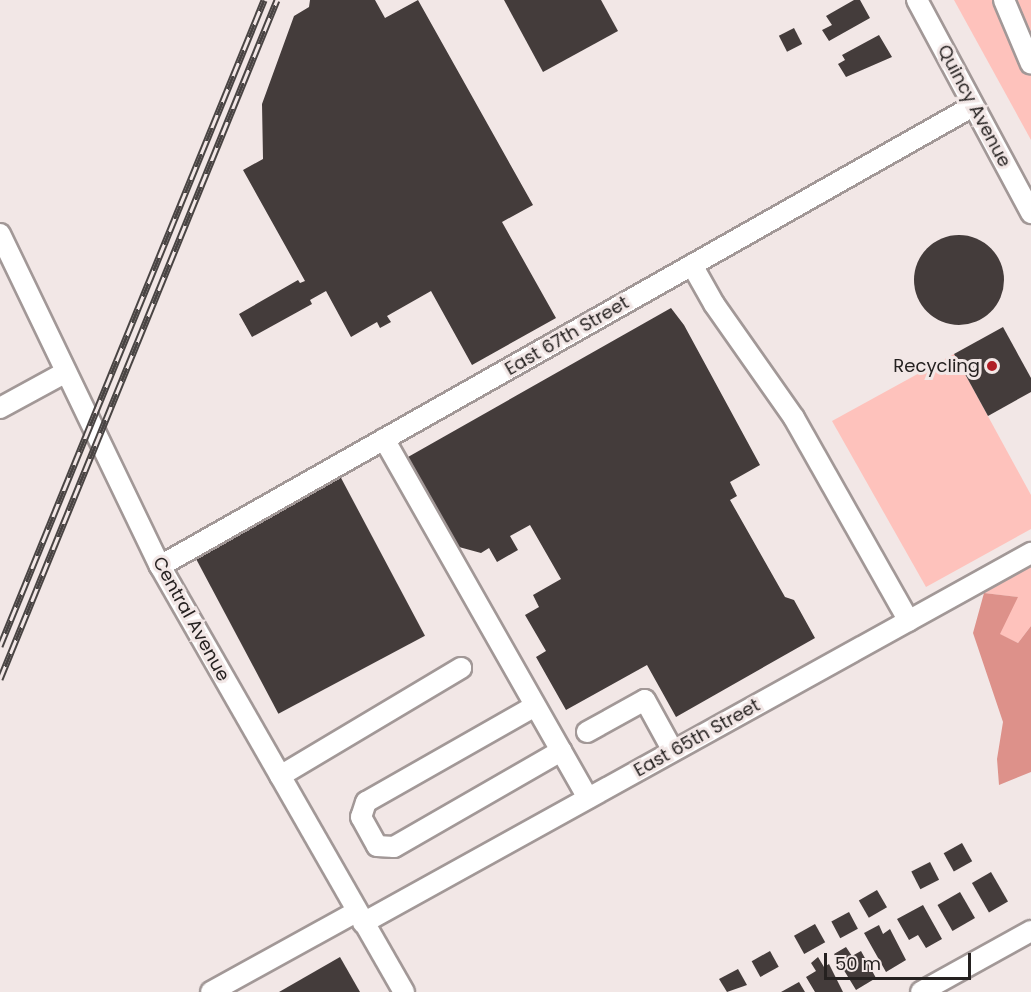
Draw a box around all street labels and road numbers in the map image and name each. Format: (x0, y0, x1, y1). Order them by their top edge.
street label: Quincy Avenue (933, 41, 1015, 171)
street label: East 67th Street (501, 292, 633, 380)
street label: Central Avenue (148, 553, 234, 685)
street label: East 65th Street (630, 695, 764, 781)

